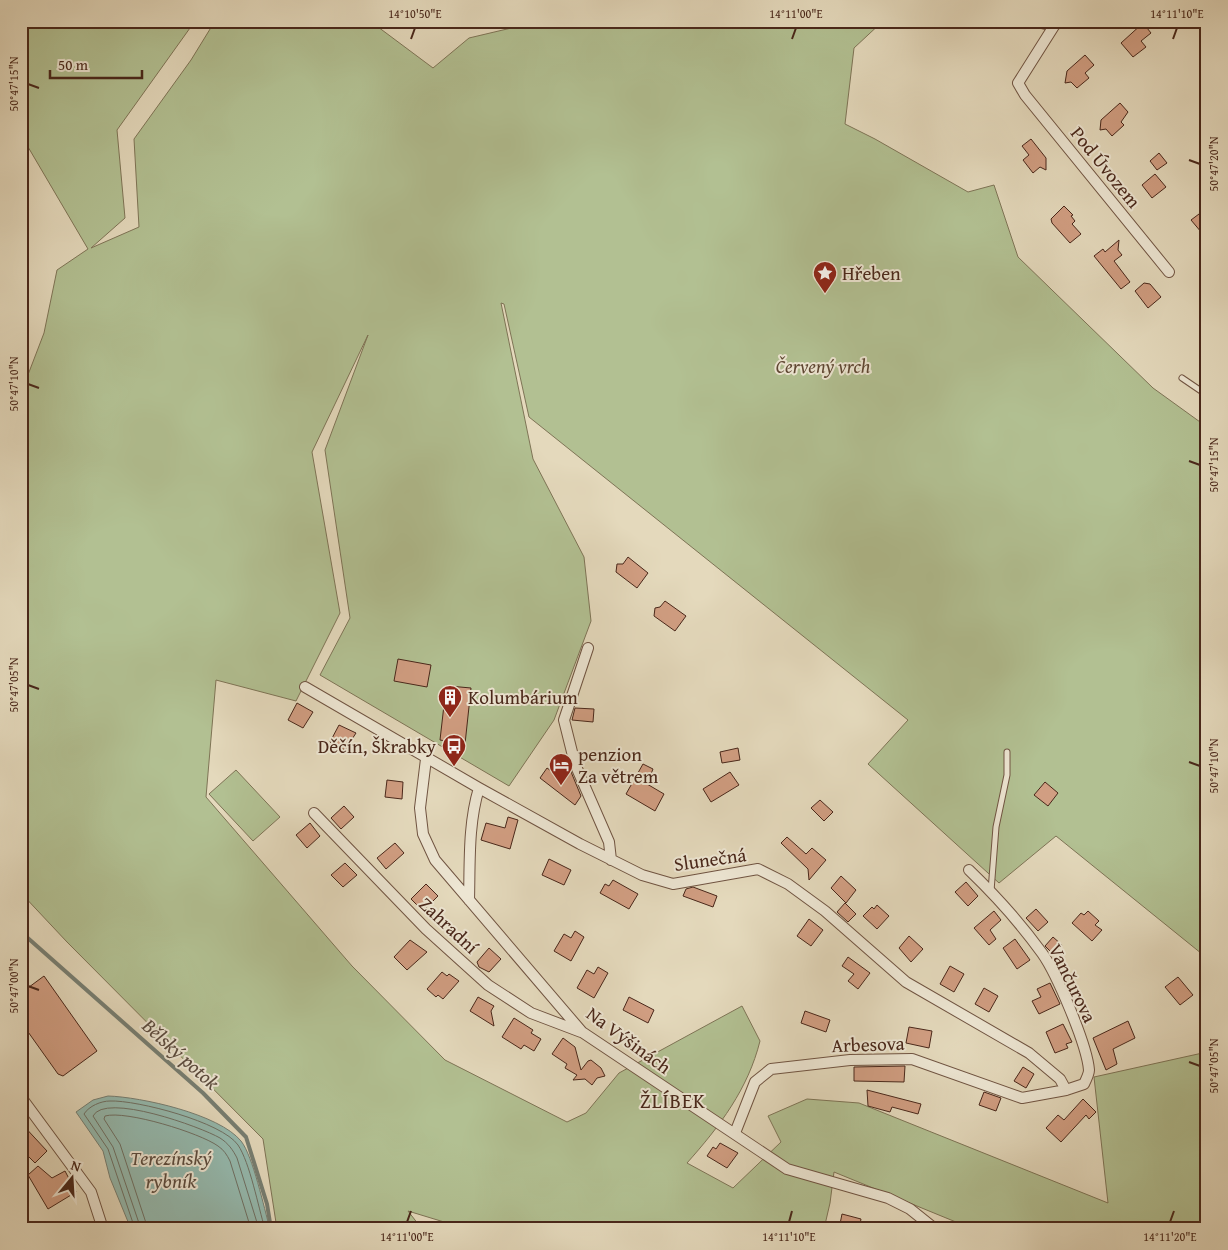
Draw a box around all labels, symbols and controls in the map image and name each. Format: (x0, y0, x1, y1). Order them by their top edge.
text: 14°10'50"E (388, 5, 442, 22)
text: 14°11'00"E (769, 5, 823, 22)
text: 14°11'10"E (1150, 5, 1204, 22)
scale bar (50, 48, 142, 80)
text: 50 m (58, 54, 89, 75)
text: 50°47'15"N (5, 56, 22, 112)
street label: Pod Úvozem (1064, 120, 1148, 214)
text: 50°47'20"N (1205, 136, 1222, 192)
place label: Hřeben (842, 259, 901, 287)
place icon: Hřeben (812, 260, 838, 294)
park label: Červený vrch (776, 352, 871, 380)
text: 50°47'10"N (5, 356, 22, 412)
text: 50°47'15"N (1205, 437, 1222, 493)
text: 50°47'05"N (5, 657, 22, 713)
place label: Kolumbárium (468, 683, 578, 711)
building icon: Kolumbárium (437, 684, 463, 718)
place label: Děčín, Škrabky (318, 732, 437, 760)
bus stop icon: Děčín, Škrabky (441, 733, 467, 767)
text: 50°47'10"N (1205, 738, 1222, 794)
place label: penzion Za větrem (578, 740, 659, 790)
hotel icon: penzion Za větrem (548, 752, 574, 786)
street label: Slunečná (672, 840, 748, 878)
street label: Zahradní (413, 890, 486, 960)
street label: Vančurova (1042, 939, 1104, 1027)
text: 50°47'00"N (5, 958, 22, 1014)
street label: Na Výšinách (581, 1000, 677, 1081)
water label: Bělský potok (136, 1010, 227, 1097)
street label: Arbesova (831, 1029, 905, 1059)
text: 50°47'05"N (1205, 1038, 1222, 1094)
district label: ŽLÍBEK (640, 1086, 706, 1115)
water label: Terezínský rybník (130, 1143, 212, 1195)
north arrow (48, 1152, 98, 1202)
text: N (68, 1155, 84, 1177)
text: 14°11'00"E (380, 1228, 434, 1245)
text: 14°11'10"E (762, 1228, 816, 1245)
text: 14°11'20"E (1143, 1228, 1197, 1245)

